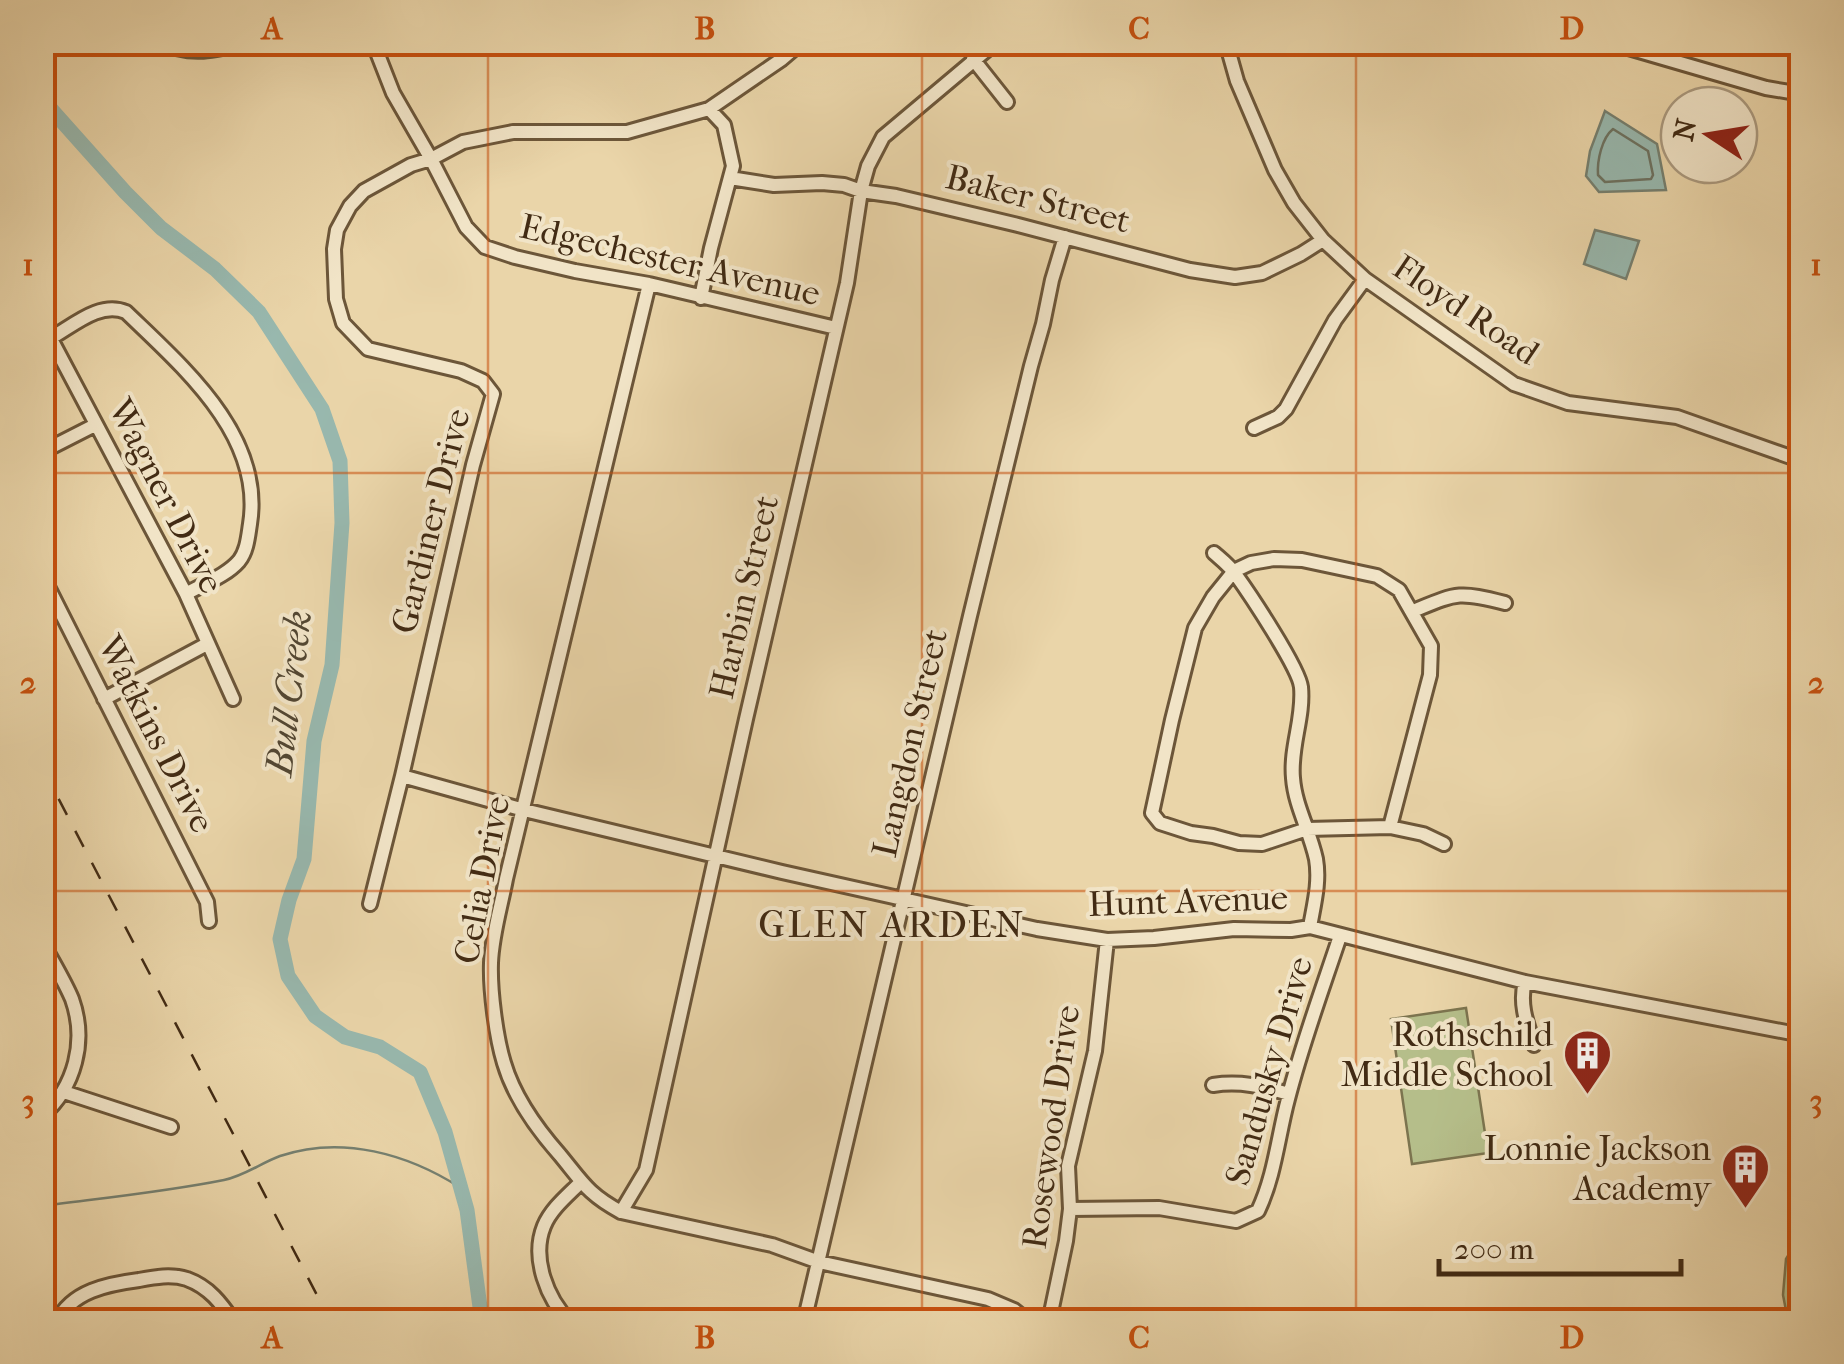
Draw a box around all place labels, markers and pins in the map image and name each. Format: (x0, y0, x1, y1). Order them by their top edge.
place label: Rothschild Middle School (1341, 1014, 1554, 1095)
building icon: Rothschild Middle School (1562, 1028, 1614, 1096)
place label: Lonnie Jackson Academy (1484, 1128, 1712, 1209)
building icon: Lonnie Jackson Academy (1720, 1142, 1772, 1210)

